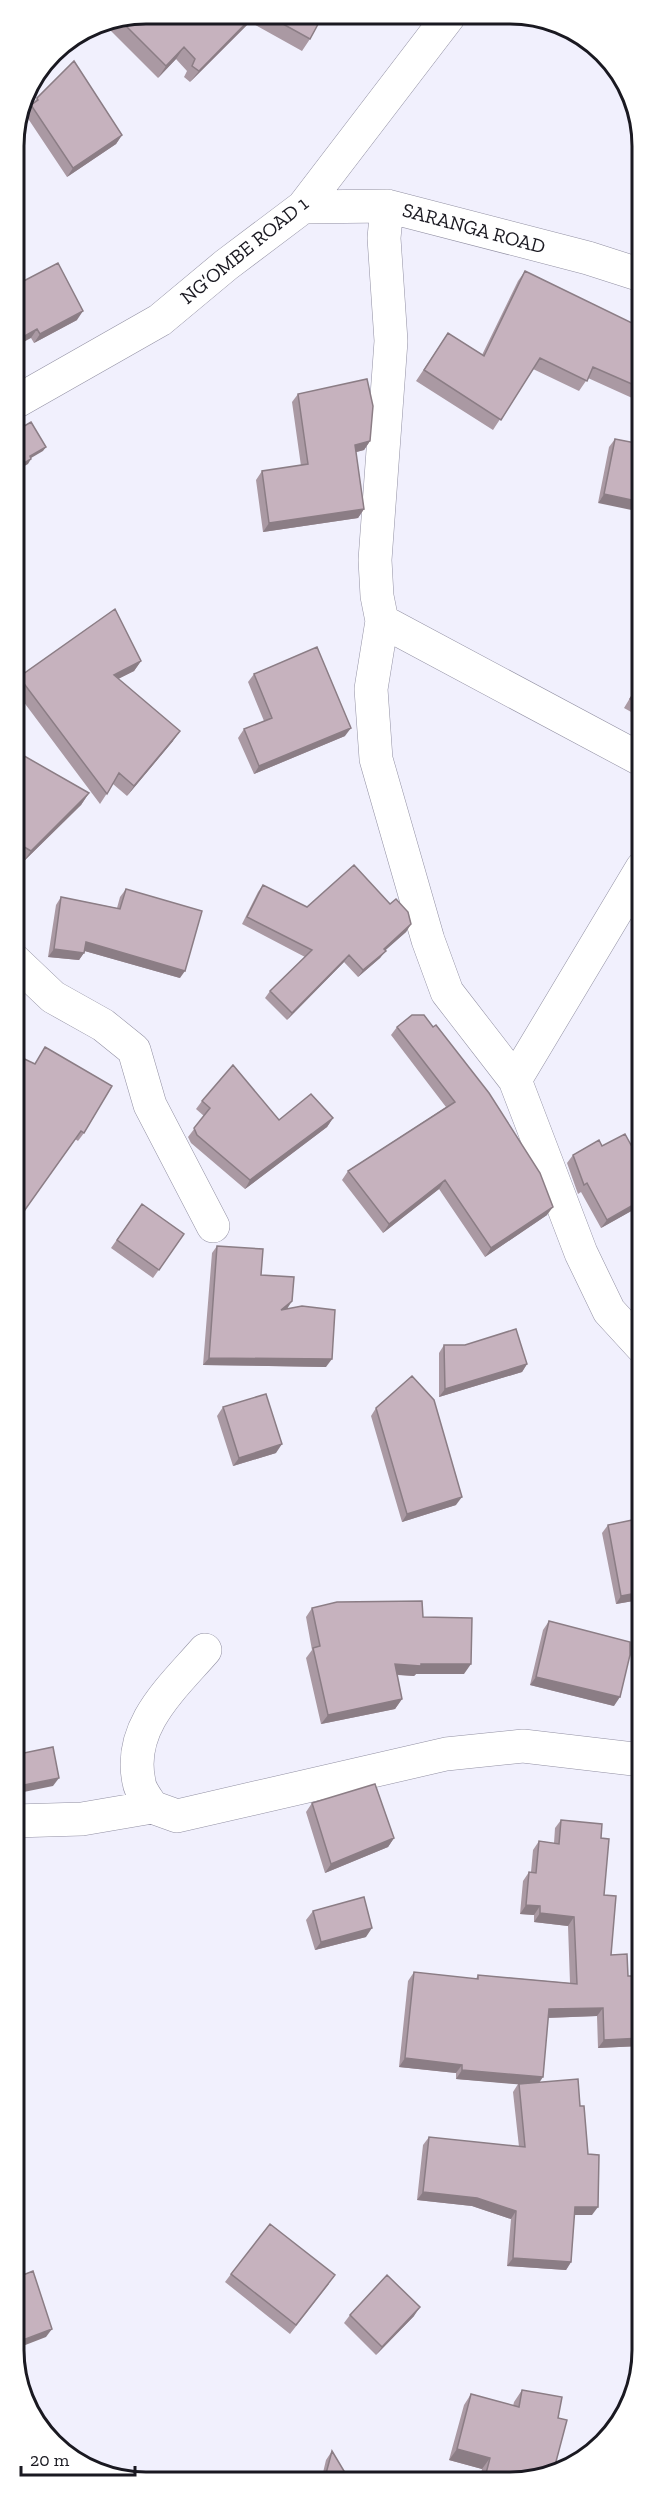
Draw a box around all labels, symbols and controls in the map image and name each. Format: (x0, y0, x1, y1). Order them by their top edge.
street label: NG’OMBE ROAD 1 (175, 191, 313, 309)
street label: SARANGA ROAD (400, 197, 548, 259)
scale bar (21, 2439, 135, 2477)
text: 20 m (30, 2449, 70, 2471)

